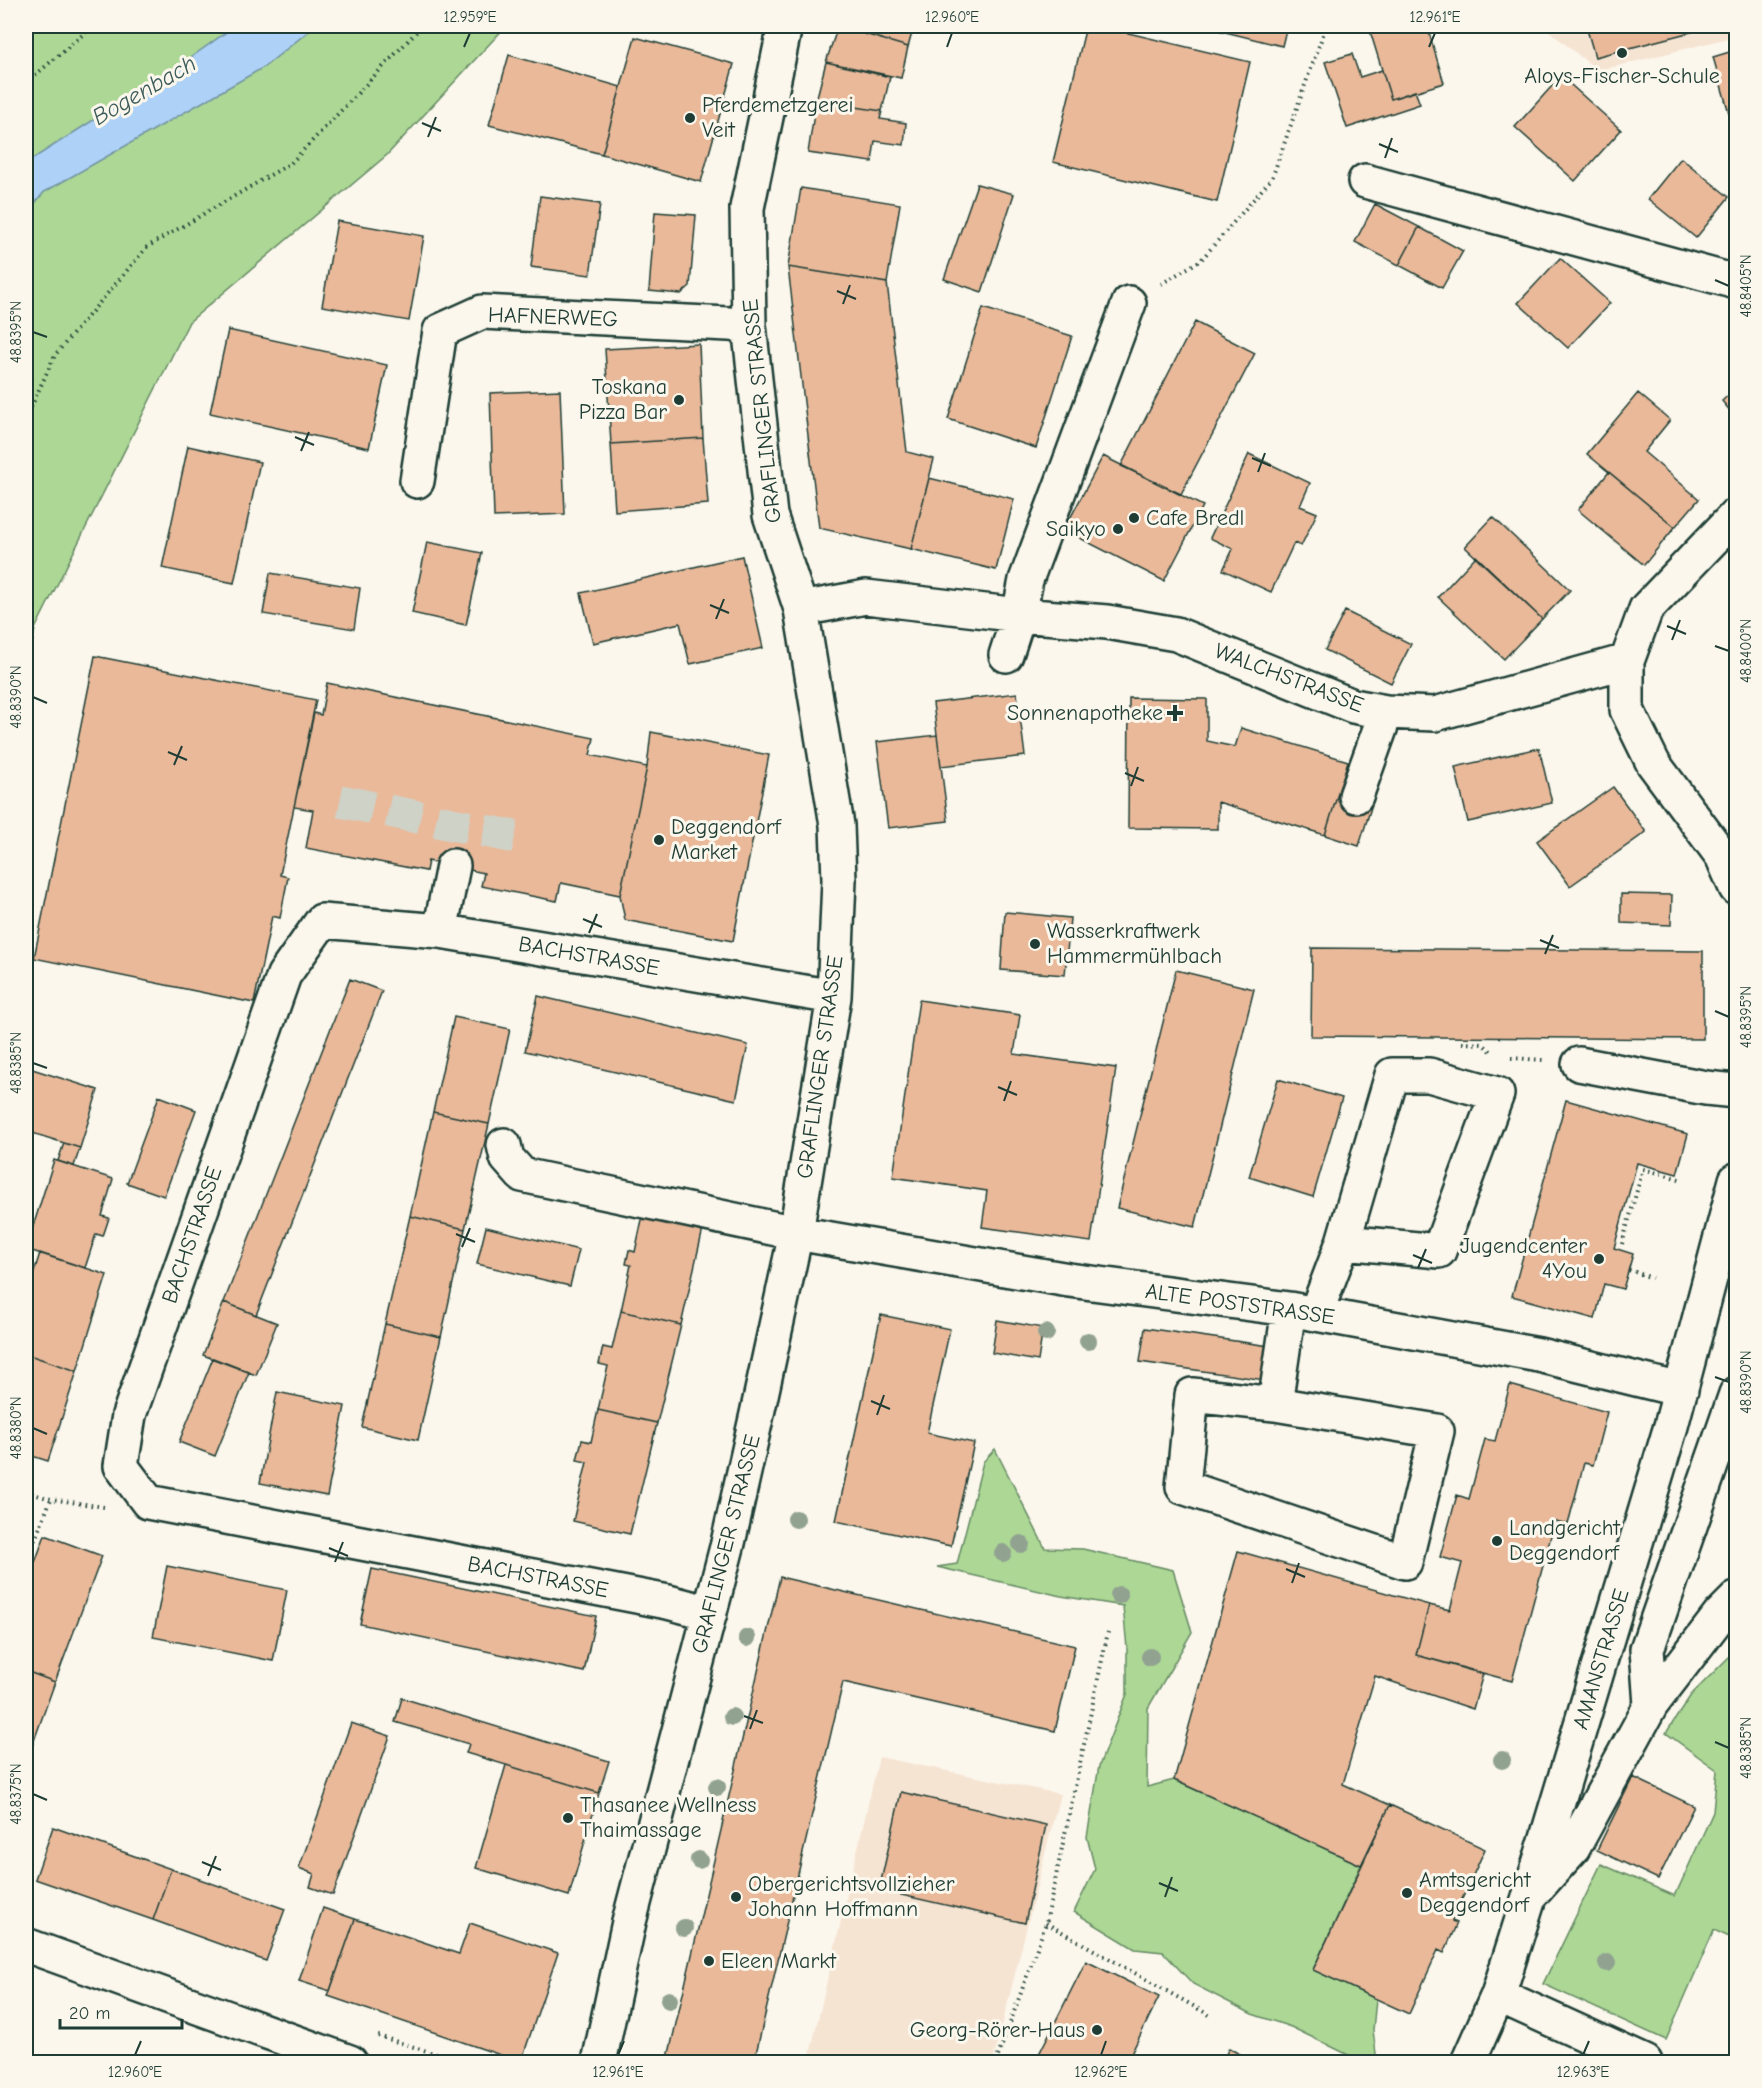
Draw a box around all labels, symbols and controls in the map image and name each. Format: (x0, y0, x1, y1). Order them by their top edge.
text: 12.959°E (444, 8, 496, 26)
text: 12.960°E (925, 8, 979, 26)
text: 12.961°E (1410, 8, 1460, 26)
marker: Aloys-Fischer-Schule (1615, 46, 1629, 60)
water label: Bogenbach (87, 49, 201, 131)
place label: Aloys-Fischer-Schule (1524, 63, 1720, 89)
place label: Pferdemetzgerei Veit (702, 92, 853, 143)
marker: Pferdemetzgerei Veit (683, 111, 697, 125)
text: 48.8405°N (1737, 254, 1755, 318)
street label: GRAFLINGER STRASSE (737, 298, 787, 524)
text: 48.8395°N (7, 301, 25, 363)
street label: HAFNERWEG (488, 302, 618, 332)
place label: Toskana Pizza Bar (579, 374, 667, 425)
marker: Toskana Pizza Bar (672, 393, 686, 407)
place label: Cafe Bredl (1146, 505, 1244, 531)
marker: Cafe Bredl (1127, 511, 1141, 525)
place label: Saikyo (1046, 516, 1106, 542)
marker: Saikyo (1111, 522, 1125, 536)
text: 48.8400°N (1737, 619, 1755, 683)
street label: WALCHSTRASSE (1211, 638, 1367, 718)
text: 48.8390°N (7, 665, 25, 729)
place label: Sonnenapotheke (1007, 700, 1163, 726)
marker: Sonnenapotheke (1168, 706, 1182, 720)
place label: Deggendorf Market (671, 814, 782, 865)
marker: Deggendorf Market (652, 833, 666, 847)
place label: Wasserkraftwerk Hammermühlbach (1047, 918, 1222, 969)
street label: BACHSTRASSE (516, 931, 662, 981)
marker: Wasserkraftwerk Hammermühlbach (1028, 937, 1042, 951)
street label: GRAFLINGER STRASSE (791, 954, 849, 1180)
text: 48.8395°N (1737, 986, 1755, 1048)
text: 48.8385°N (7, 1032, 25, 1094)
street label: BACHSTRASSE (156, 1163, 228, 1307)
place label: Jugendcenter 4You (1460, 1233, 1587, 1284)
marker: Jugendcenter 4You (1592, 1252, 1606, 1266)
street label: ALTE POSTSTRASSE (1144, 1278, 1336, 1330)
text: 48.8390°N (1737, 1350, 1755, 1414)
text: 48.8380°N (7, 1396, 25, 1460)
street label: GRAFLINGER STRASSE (686, 1432, 766, 1656)
place label: Landgericht Deggendorf (1509, 1515, 1621, 1566)
marker: Landgericht Deggendorf (1490, 1534, 1504, 1548)
street label: BACHSTRASSE (465, 1551, 611, 1603)
street label: AMANSTRASSE (1567, 1586, 1635, 1732)
text: 48.8385°N (1737, 1717, 1755, 1779)
text: 48.8375°N (7, 1763, 25, 1825)
place label: Thasanee Wellness Thaimassage (580, 1792, 756, 1843)
marker: Thasanee Wellness Thaimassage (561, 1811, 575, 1825)
place label: Amtsgericht Deggendorf (1419, 1867, 1531, 1918)
place label: Obergerichtsvollzieher Johann Hoffmann (748, 1871, 955, 1922)
marker: Amtsgericht Deggendorf (1400, 1886, 1414, 1900)
marker: Obergerichtsvollzieher Johann Hoffmann (729, 1890, 743, 1904)
place label: Eleen Markt (721, 1948, 837, 1974)
marker: Eleen Markt (702, 1954, 716, 1968)
scale bar (60, 1992, 182, 2030)
text: 20 m (69, 2003, 110, 2024)
place label: Georg-Rörer-Haus (910, 2017, 1085, 2043)
marker: Georg-Rörer-Haus (1090, 2023, 1104, 2037)
text: 12.960°E (108, 2063, 162, 2081)
text: 12.961°E (593, 2063, 643, 2081)
text: 12.962°E (1075, 2063, 1127, 2081)
text: 12.963°E (1557, 2063, 1609, 2081)

